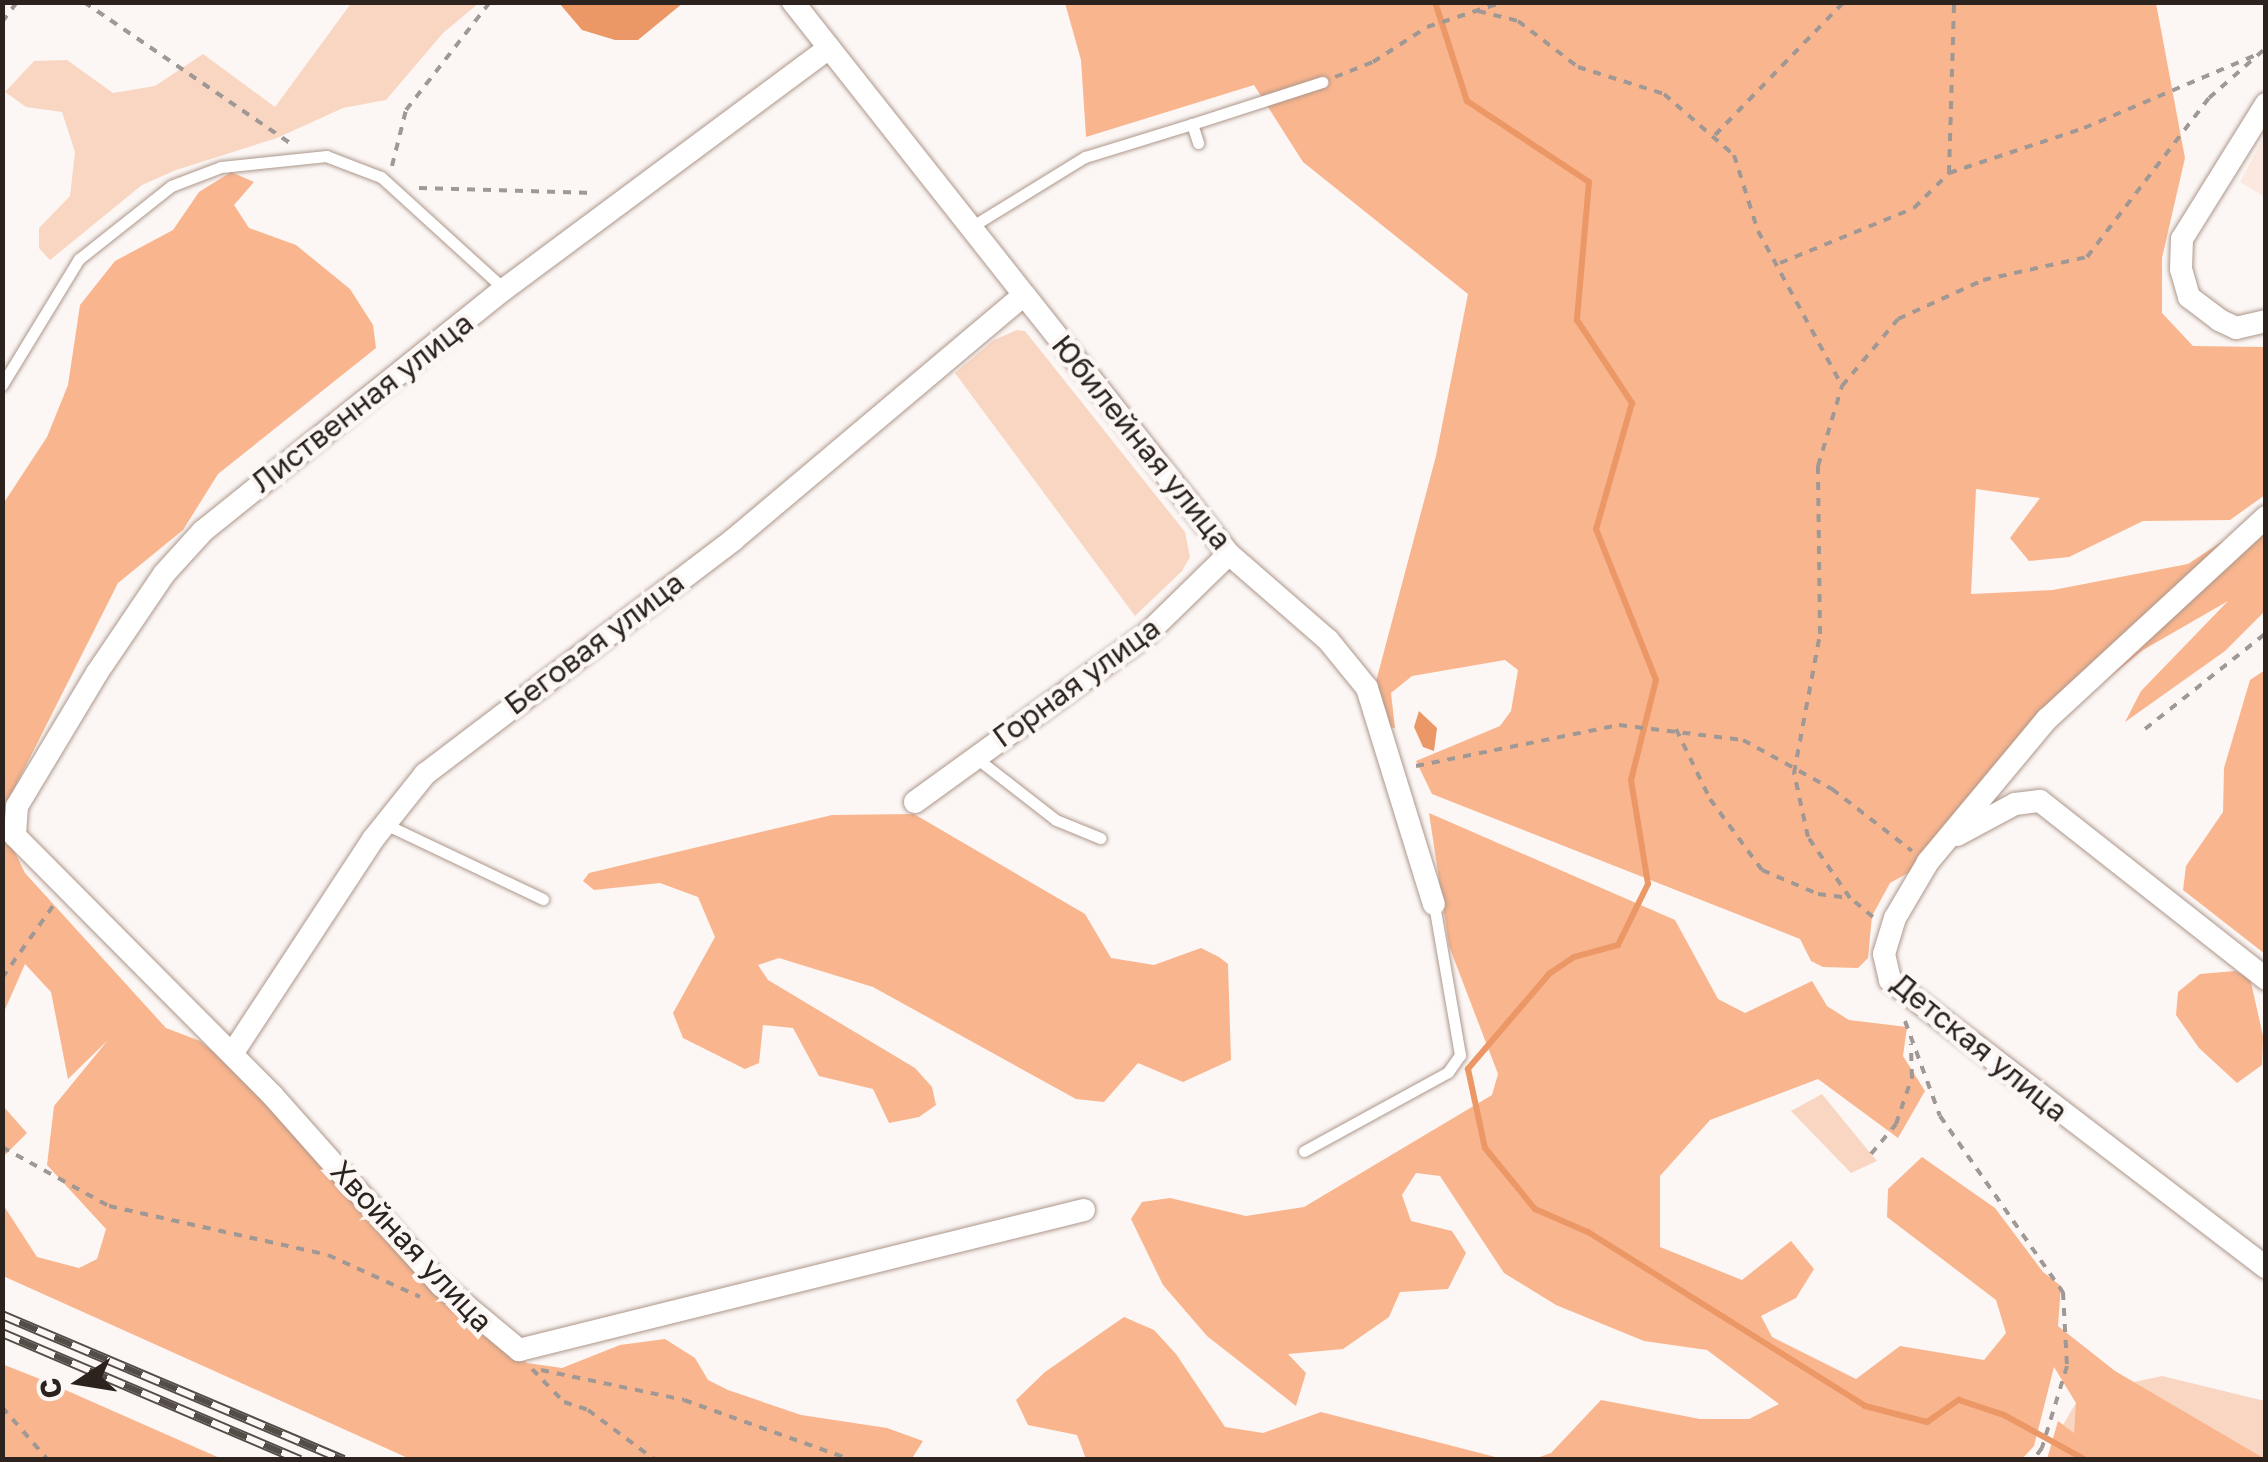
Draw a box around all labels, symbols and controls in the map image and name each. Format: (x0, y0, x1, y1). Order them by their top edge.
street label: Лиственная улица (244, 304, 480, 500)
street label: Юбилейная улица (1044, 327, 1240, 557)
street label: Беговая улица (497, 564, 691, 722)
street label: Горная улица (985, 609, 1167, 755)
street label: Детская улица (1885, 965, 2075, 1129)
street label: Хвойная улица (324, 1153, 500, 1339)
north arrow (30, 1332, 130, 1432)
text: С (32, 1375, 68, 1402)

